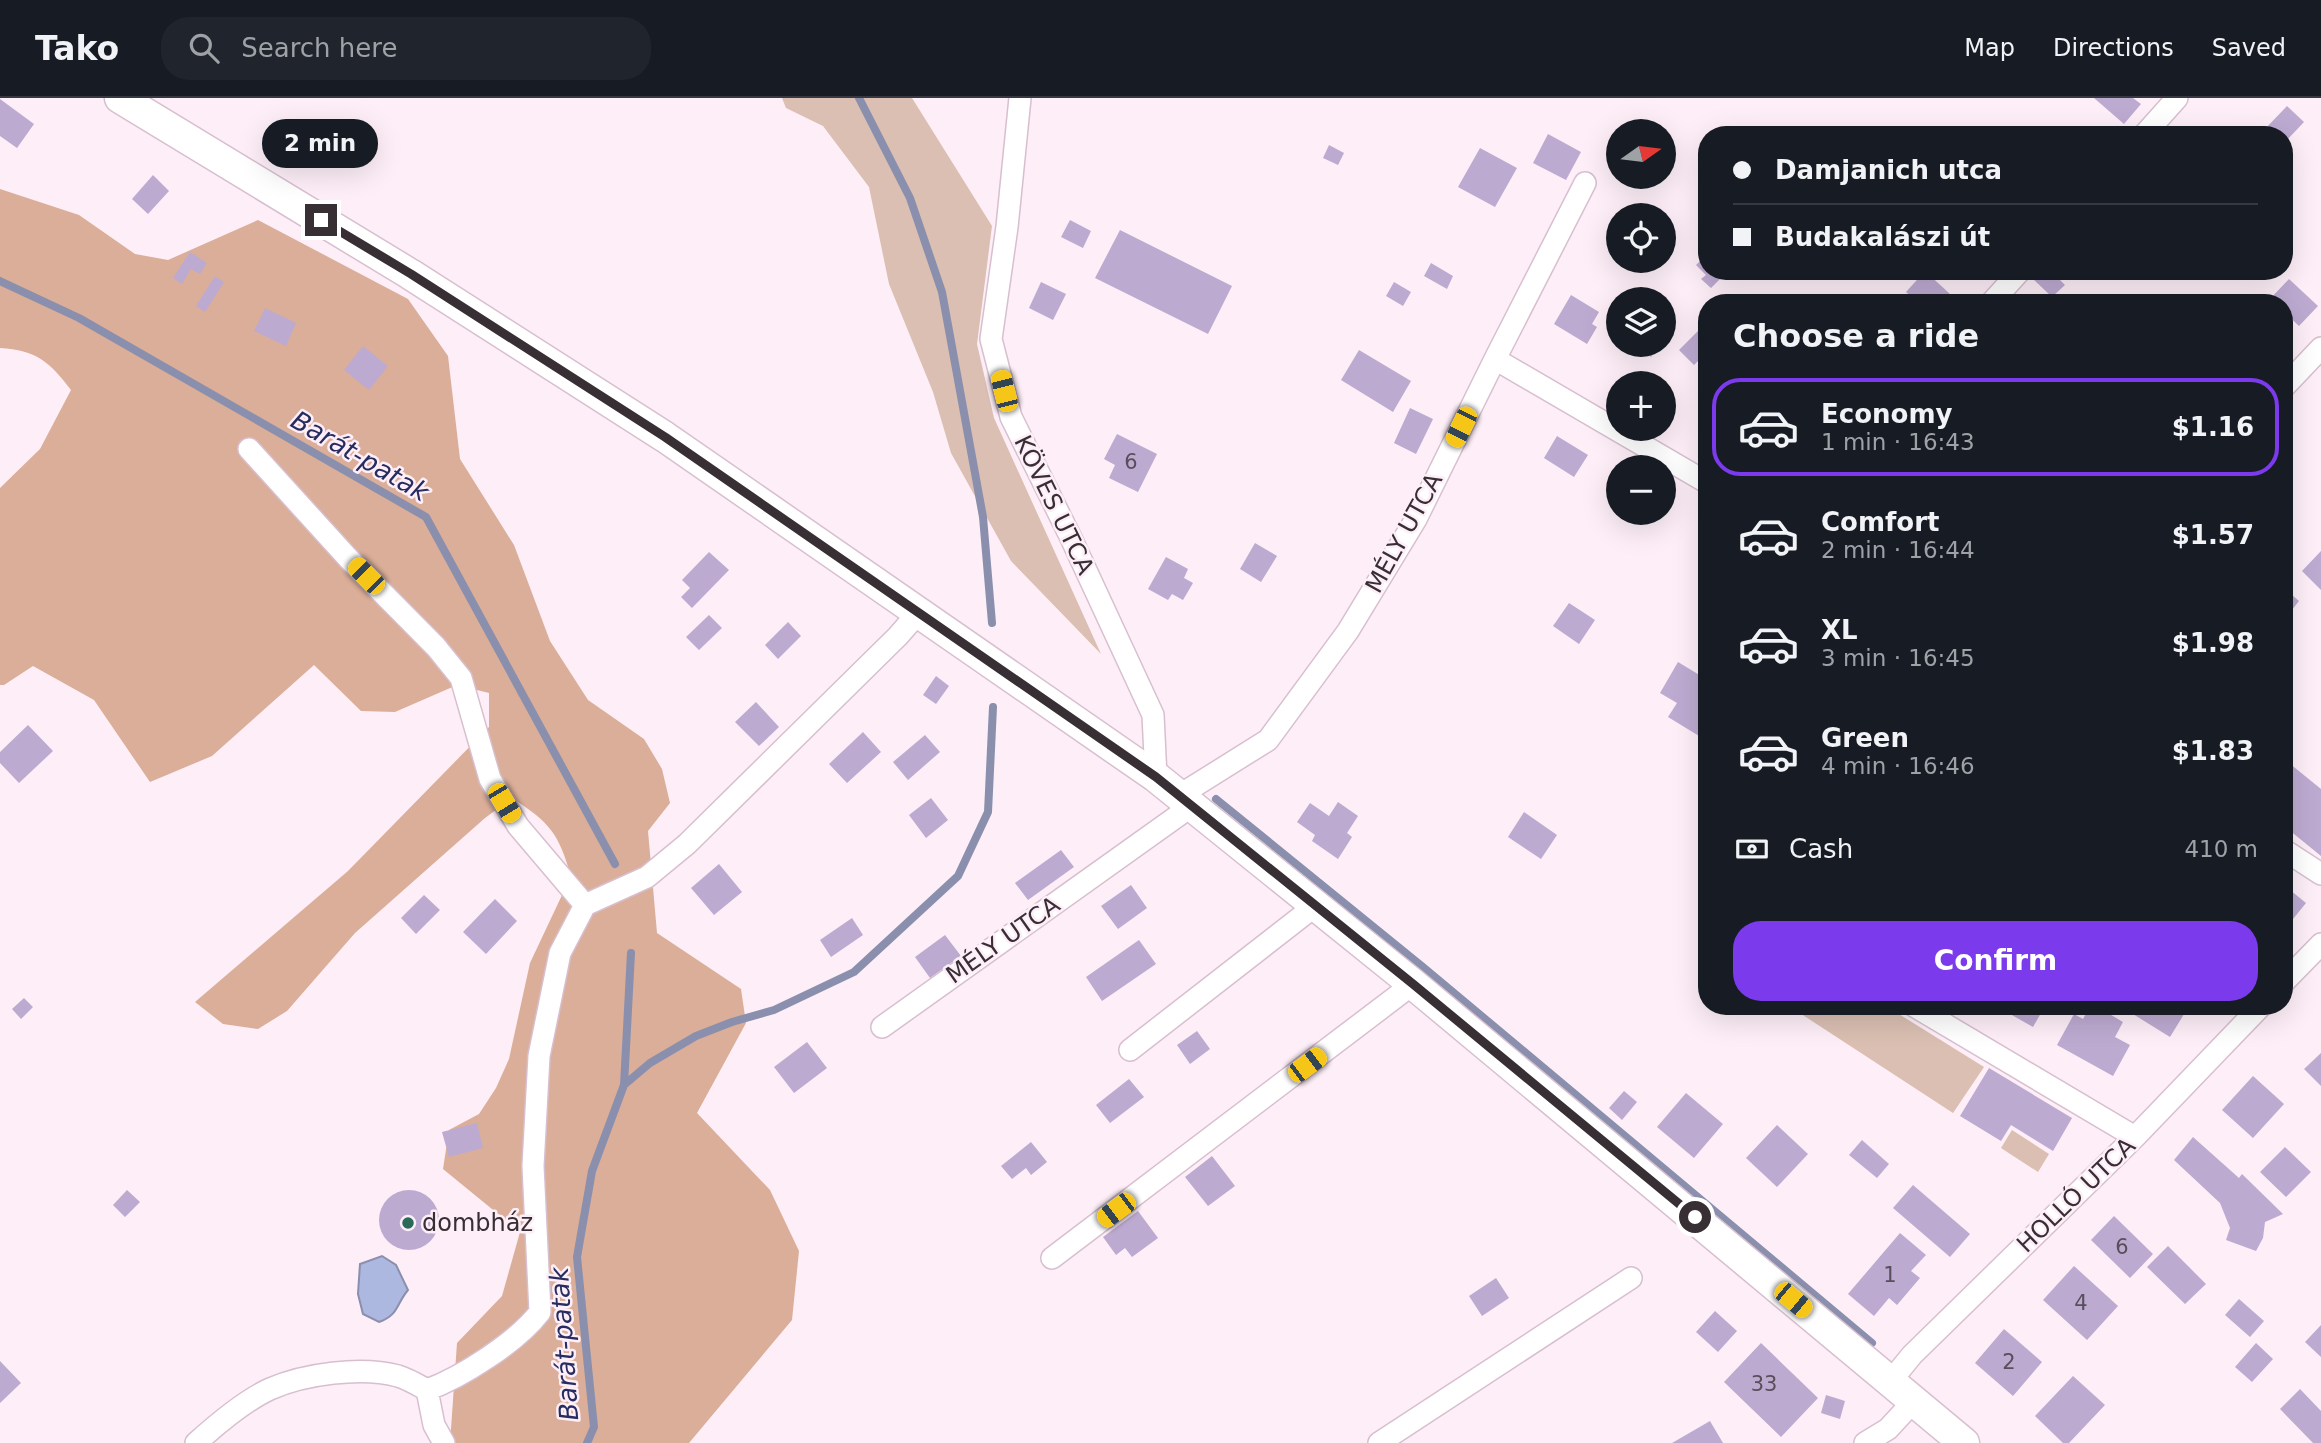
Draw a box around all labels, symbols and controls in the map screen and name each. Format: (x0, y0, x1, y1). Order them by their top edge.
search box (161, 17, 651, 80)
text: Tako (35, 29, 119, 68)
icon: search (185, 29, 223, 67)
text: Search here (241, 33, 397, 63)
text: Map (1964, 34, 2015, 62)
text: Directions (2053, 34, 2174, 62)
text: Saved (2212, 34, 2286, 62)
callout: 2 min (263, 118, 379, 167)
north arrow (1606, 119, 1676, 189)
map controls (1606, 119, 1676, 525)
text: 2 min (284, 130, 356, 156)
text: Damjanich utca (1775, 155, 2002, 185)
button: locate (1606, 203, 1676, 273)
route end (305, 204, 337, 236)
text: Budakalászi út (1775, 222, 1990, 252)
button: layers (1606, 287, 1676, 357)
text: Choose a ride (1733, 317, 1979, 355)
car (989, 368, 1020, 414)
button: + (1606, 371, 1676, 441)
icon: car (1737, 396, 1800, 459)
text: Economy (1821, 399, 1952, 429)
car (1443, 404, 1480, 450)
water label: Barát-patak (286, 405, 435, 508)
text: $1.16 (2172, 412, 2254, 442)
text: 1 min · 16:43 (1821, 429, 1975, 455)
street label: KÖVES UTCA (1008, 430, 1101, 580)
house number: 6 (1124, 450, 1138, 474)
button: − (1606, 455, 1676, 525)
street label: MÉLY UTCA (1359, 467, 1449, 598)
icon: car (1737, 504, 1800, 567)
text: Comfort (1821, 507, 1939, 537)
text: $1.57 (2172, 520, 2254, 550)
text: 2 min · 16:44 (1821, 537, 1975, 563)
car (344, 554, 389, 598)
icon: car (1737, 612, 1800, 675)
text: XL (1821, 615, 1858, 645)
text: $1.98 (2172, 628, 2254, 658)
text: 3 min · 16:45 (1821, 645, 1975, 671)
icon: car (1737, 720, 1800, 783)
text: Green (1821, 723, 1909, 753)
text: $1.83 (2172, 736, 2254, 766)
text: 4 min · 16:46 (1821, 753, 1975, 779)
car (485, 780, 524, 826)
icon: cash (1733, 830, 1771, 868)
text: Cash (1789, 834, 1853, 864)
text: 410 m (2184, 836, 2258, 862)
street label: MÉLY UTCA (940, 889, 1066, 989)
button: Confirm (1733, 921, 2258, 1001)
car (1284, 1044, 1331, 1086)
street label: HOLLÓ UTCA (2010, 1130, 2141, 1258)
car (1093, 1189, 1140, 1231)
route start (1679, 1201, 1711, 1233)
place label: dombház (422, 1209, 533, 1237)
marker: dombház (400, 1215, 416, 1231)
house number: 6 (2115, 1235, 2129, 1259)
house number: 1 (1883, 1263, 1897, 1287)
water label: Barát-patak (544, 1265, 584, 1422)
car (1771, 1278, 1816, 1322)
house number: 4 (2074, 1291, 2088, 1315)
house number: 2 (2002, 1350, 2016, 1374)
house number: 33 (1751, 1372, 1777, 1396)

